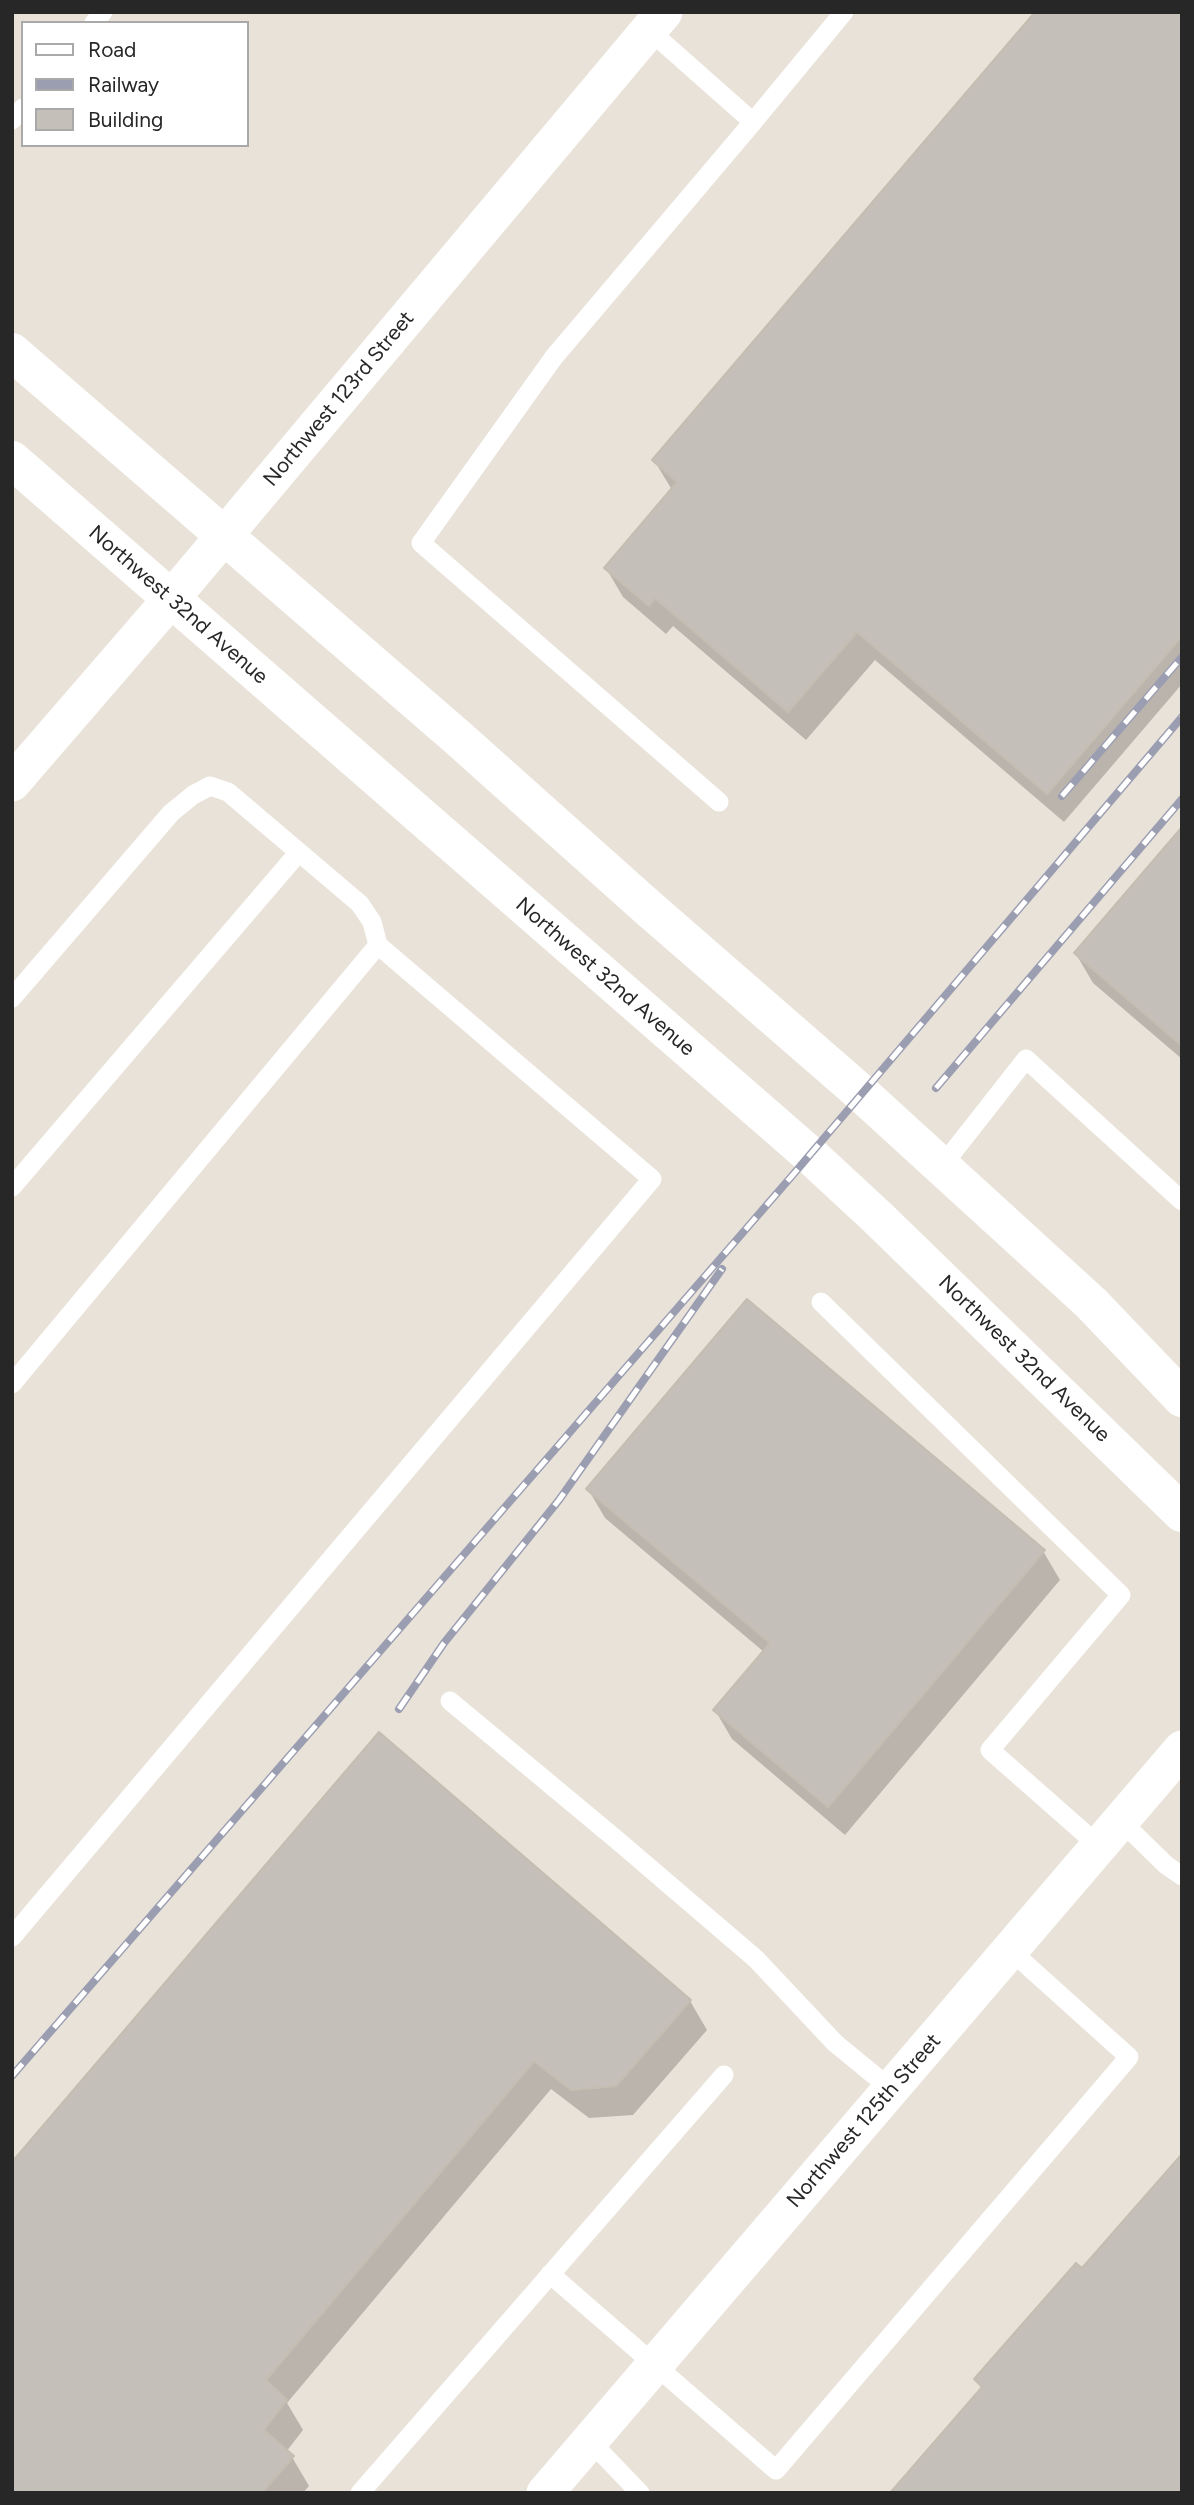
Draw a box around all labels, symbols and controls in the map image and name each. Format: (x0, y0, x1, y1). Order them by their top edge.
legend (21, 21, 248, 147)
text: Road (88, 37, 136, 62)
text: Railway (88, 72, 159, 97)
text: Building (88, 107, 163, 132)
street label: Northwest 123rd Street (258, 306, 420, 492)
street label: Northwest 32nd Avenue (83, 520, 273, 690)
street label: Northwest 32nd Avenue (510, 892, 700, 1062)
street label: Northwest 32nd Avenue (933, 1270, 1115, 1448)
street label: Northwest 125th Street (782, 2029, 946, 2213)

